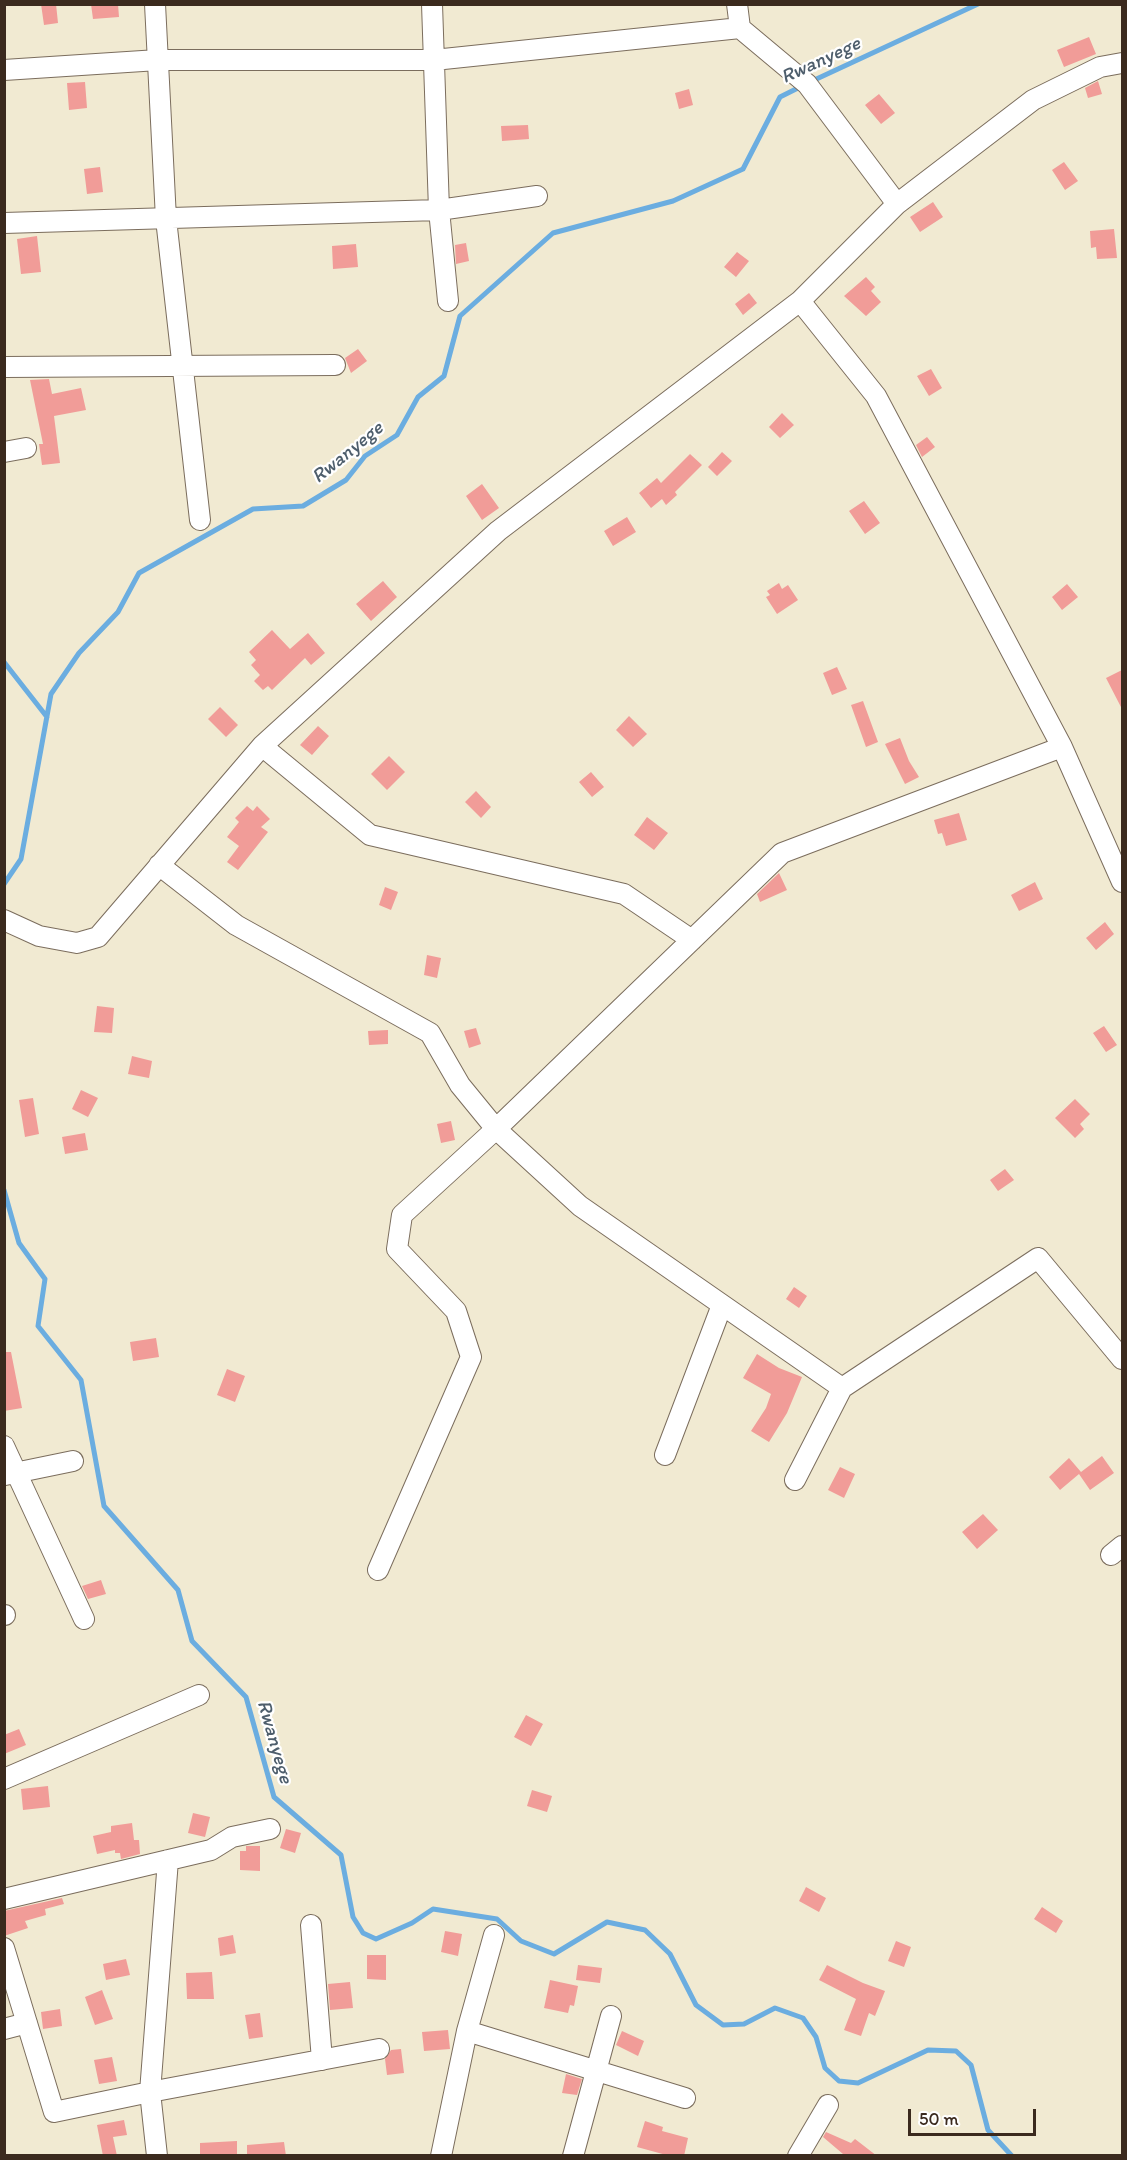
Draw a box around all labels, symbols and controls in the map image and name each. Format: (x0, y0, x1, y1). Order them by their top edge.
water label: Rwanyege (777, 32, 865, 90)
water label: Rwanyege (307, 417, 389, 489)
water label: Rwanyege (251, 1698, 297, 1786)
scale bar (911, 2097, 1038, 2135)
text: 50 m (919, 2108, 959, 2130)

